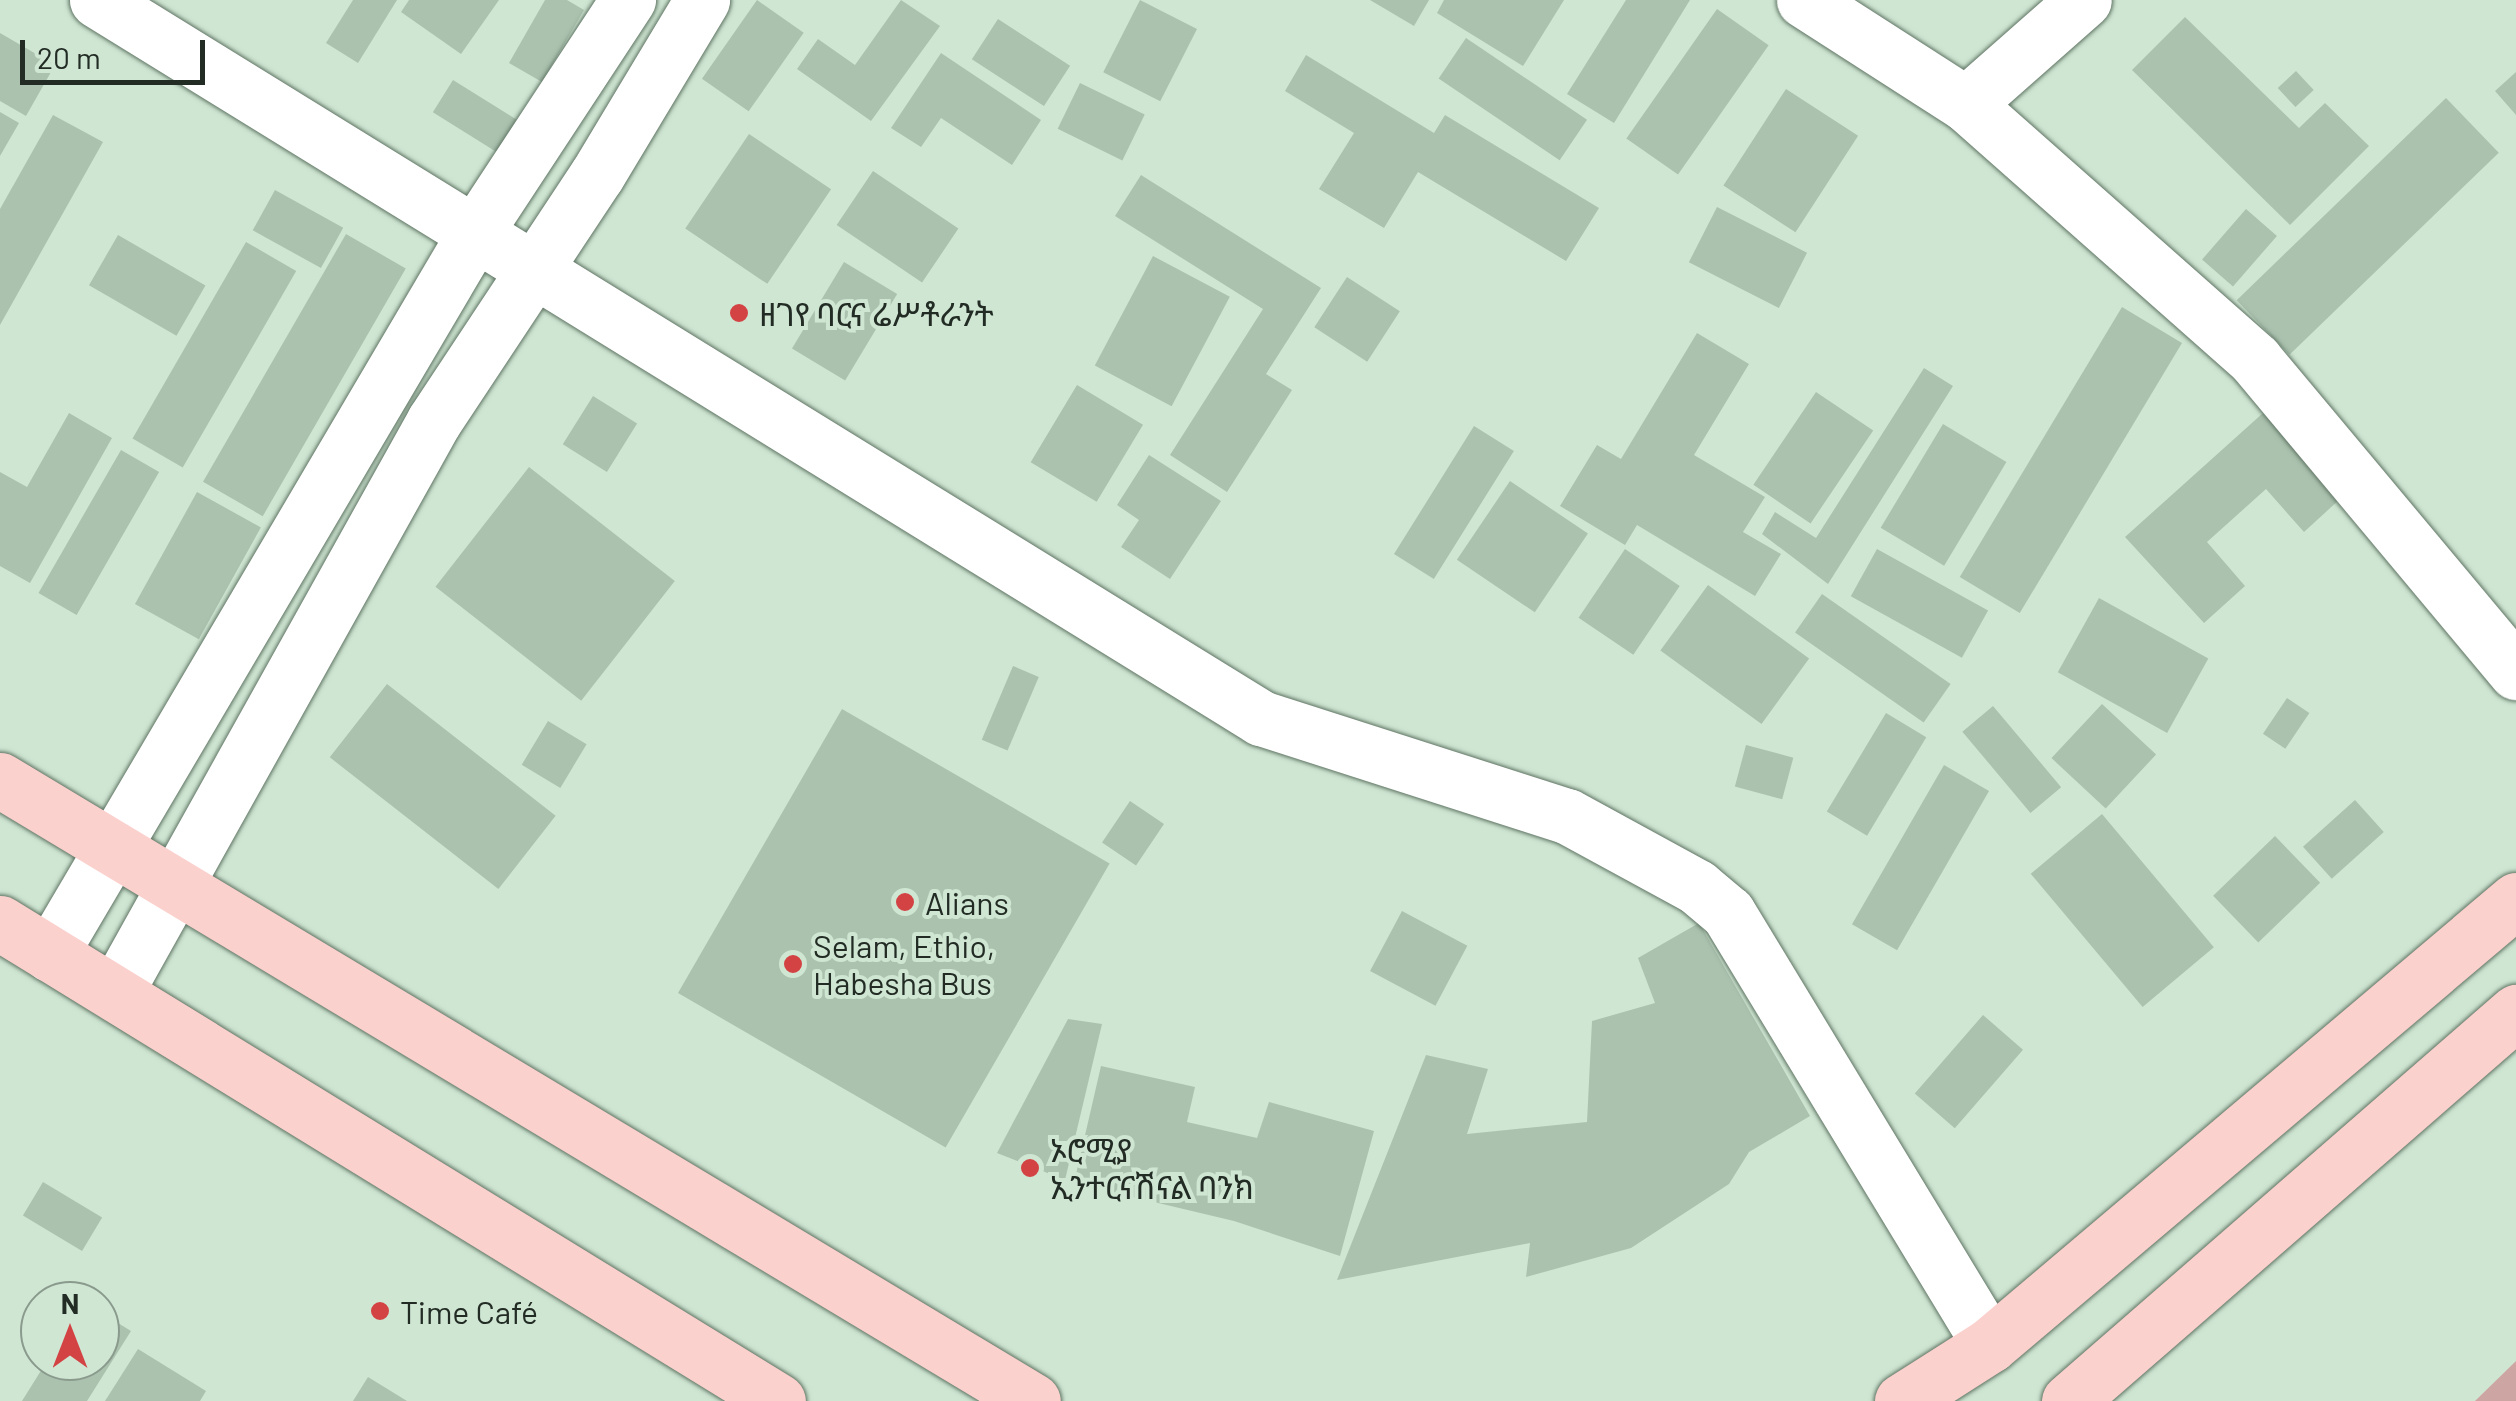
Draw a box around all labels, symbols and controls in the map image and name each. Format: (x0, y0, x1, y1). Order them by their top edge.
scale bar (25, 20, 210, 82)
text: 20 m (37, 39, 101, 75)
place label: ዘገየ ባርና ሬሥቶራንት (759, 294, 994, 332)
marker: ዘገየ ባርና ሬሥቶራንት (728, 302, 750, 324)
place label: Alians (925, 883, 1009, 921)
marker: Alians (894, 891, 916, 913)
place label: Selam, Ethio, Habesha Bus (813, 927, 995, 1002)
marker: Selam, Ethio, Habesha Bus (782, 953, 804, 975)
place label: ኦሮሚያ ኢንተርናሽናል ባንክ (1050, 1131, 1254, 1206)
marker: ኦሮሚያ ኢንተርናሽናል ባንክ (1019, 1157, 1041, 1179)
north arrow (20, 1281, 120, 1381)
text: N (61, 1286, 79, 1320)
place label: Time Café (400, 1292, 538, 1330)
marker: Time Café (369, 1300, 391, 1322)

